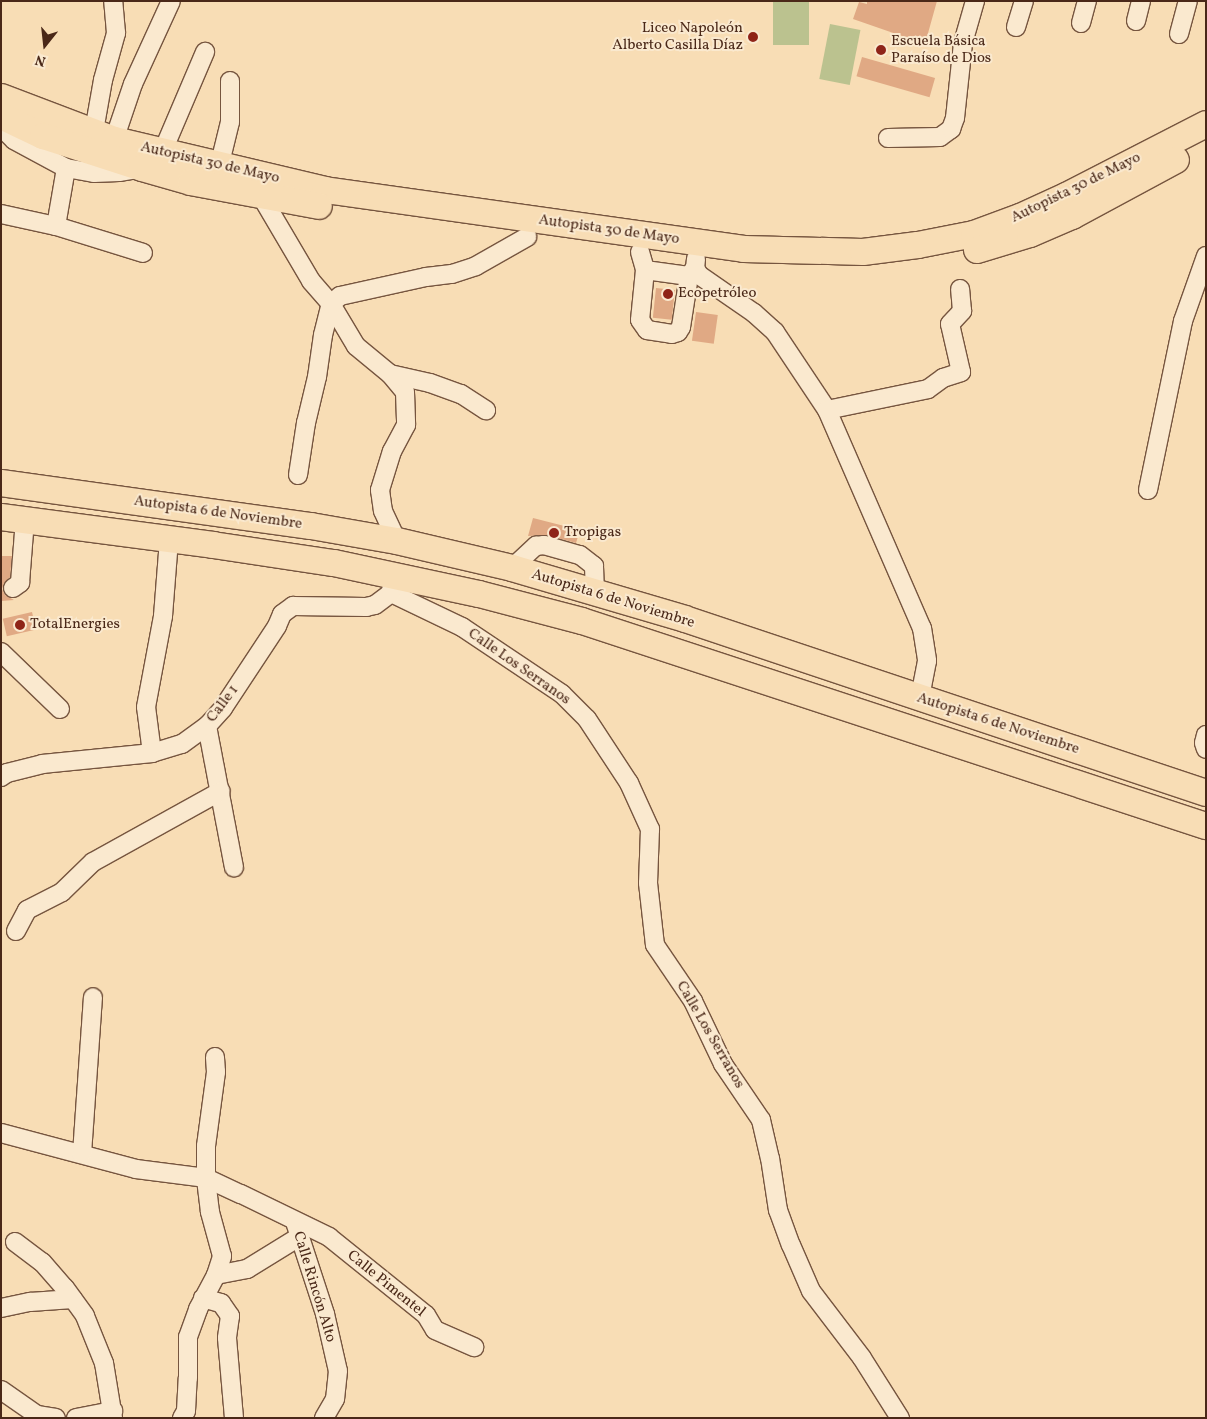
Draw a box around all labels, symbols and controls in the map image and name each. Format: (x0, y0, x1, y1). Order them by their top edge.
place label: Liceo Napoleón Alberto Casilla Díaz (612, 19, 743, 54)
north arrow (20, 20, 70, 70)
marker: Liceo Napoleón Alberto Casilla Díaz (747, 31, 759, 43)
place label: Escuela Básica Paraíso de Dios (891, 32, 991, 67)
marker: Escuela Básica Paraíso de Dios (875, 44, 887, 56)
text: N (33, 49, 48, 70)
street label: Autopista 30 de Mayo (139, 138, 281, 188)
street label: Autopista 30 de Mayo (1008, 149, 1144, 227)
street label: Autopista 30 de Mayo (537, 211, 681, 249)
place label: Ecopetróleo (678, 285, 756, 303)
marker: Ecopetróleo (662, 288, 674, 300)
street label: Autopista 6 de Noviembre (133, 492, 303, 534)
place label: Tropigas (564, 524, 621, 542)
marker: Tropigas (548, 527, 560, 539)
street label: Autopista 6 de Noviembre (529, 566, 697, 632)
place label: TotalEnergies (30, 616, 120, 634)
marker: TotalEnergies (14, 619, 26, 631)
street label: Calle Los Serranos (464, 625, 574, 709)
street label: Calle 1 (203, 682, 243, 726)
street label: Autopista 6 de Noviembre (915, 689, 1081, 759)
street label: Calle Los Serranos (672, 978, 748, 1092)
street label: Calle Rincón Alto (289, 1229, 339, 1345)
street label: Calle Pimentel (343, 1247, 429, 1321)

